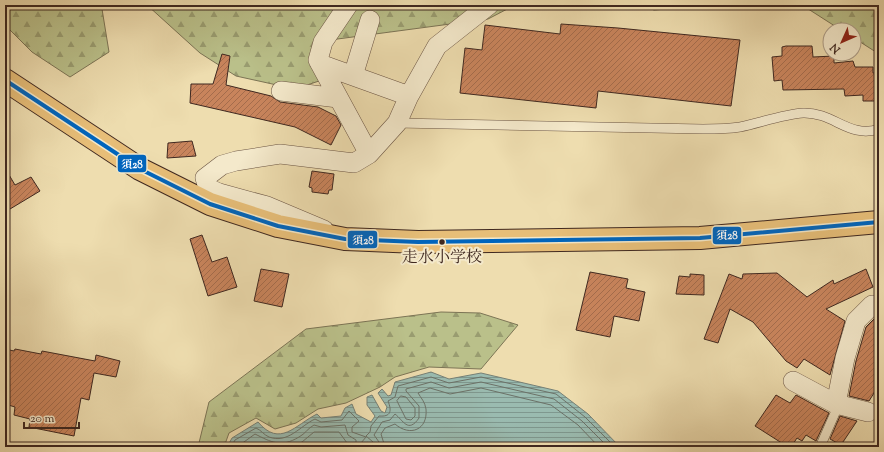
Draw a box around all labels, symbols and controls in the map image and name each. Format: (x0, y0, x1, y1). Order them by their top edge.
north arrow (822, 22, 862, 62)
text: N (827, 39, 845, 58)
line badge: 須28 (117, 154, 147, 173)
text: 須28 (121, 157, 143, 173)
line badge: 須28 (712, 226, 742, 245)
text: 須28 (716, 228, 738, 244)
line badge: 須28 (347, 230, 378, 249)
text: 須28 (352, 233, 374, 249)
marker: 走水小学校 (437, 237, 447, 247)
place label: 走水小学校 (402, 247, 482, 270)
scale bar (24, 404, 79, 430)
text: 20 m (30, 410, 55, 428)

